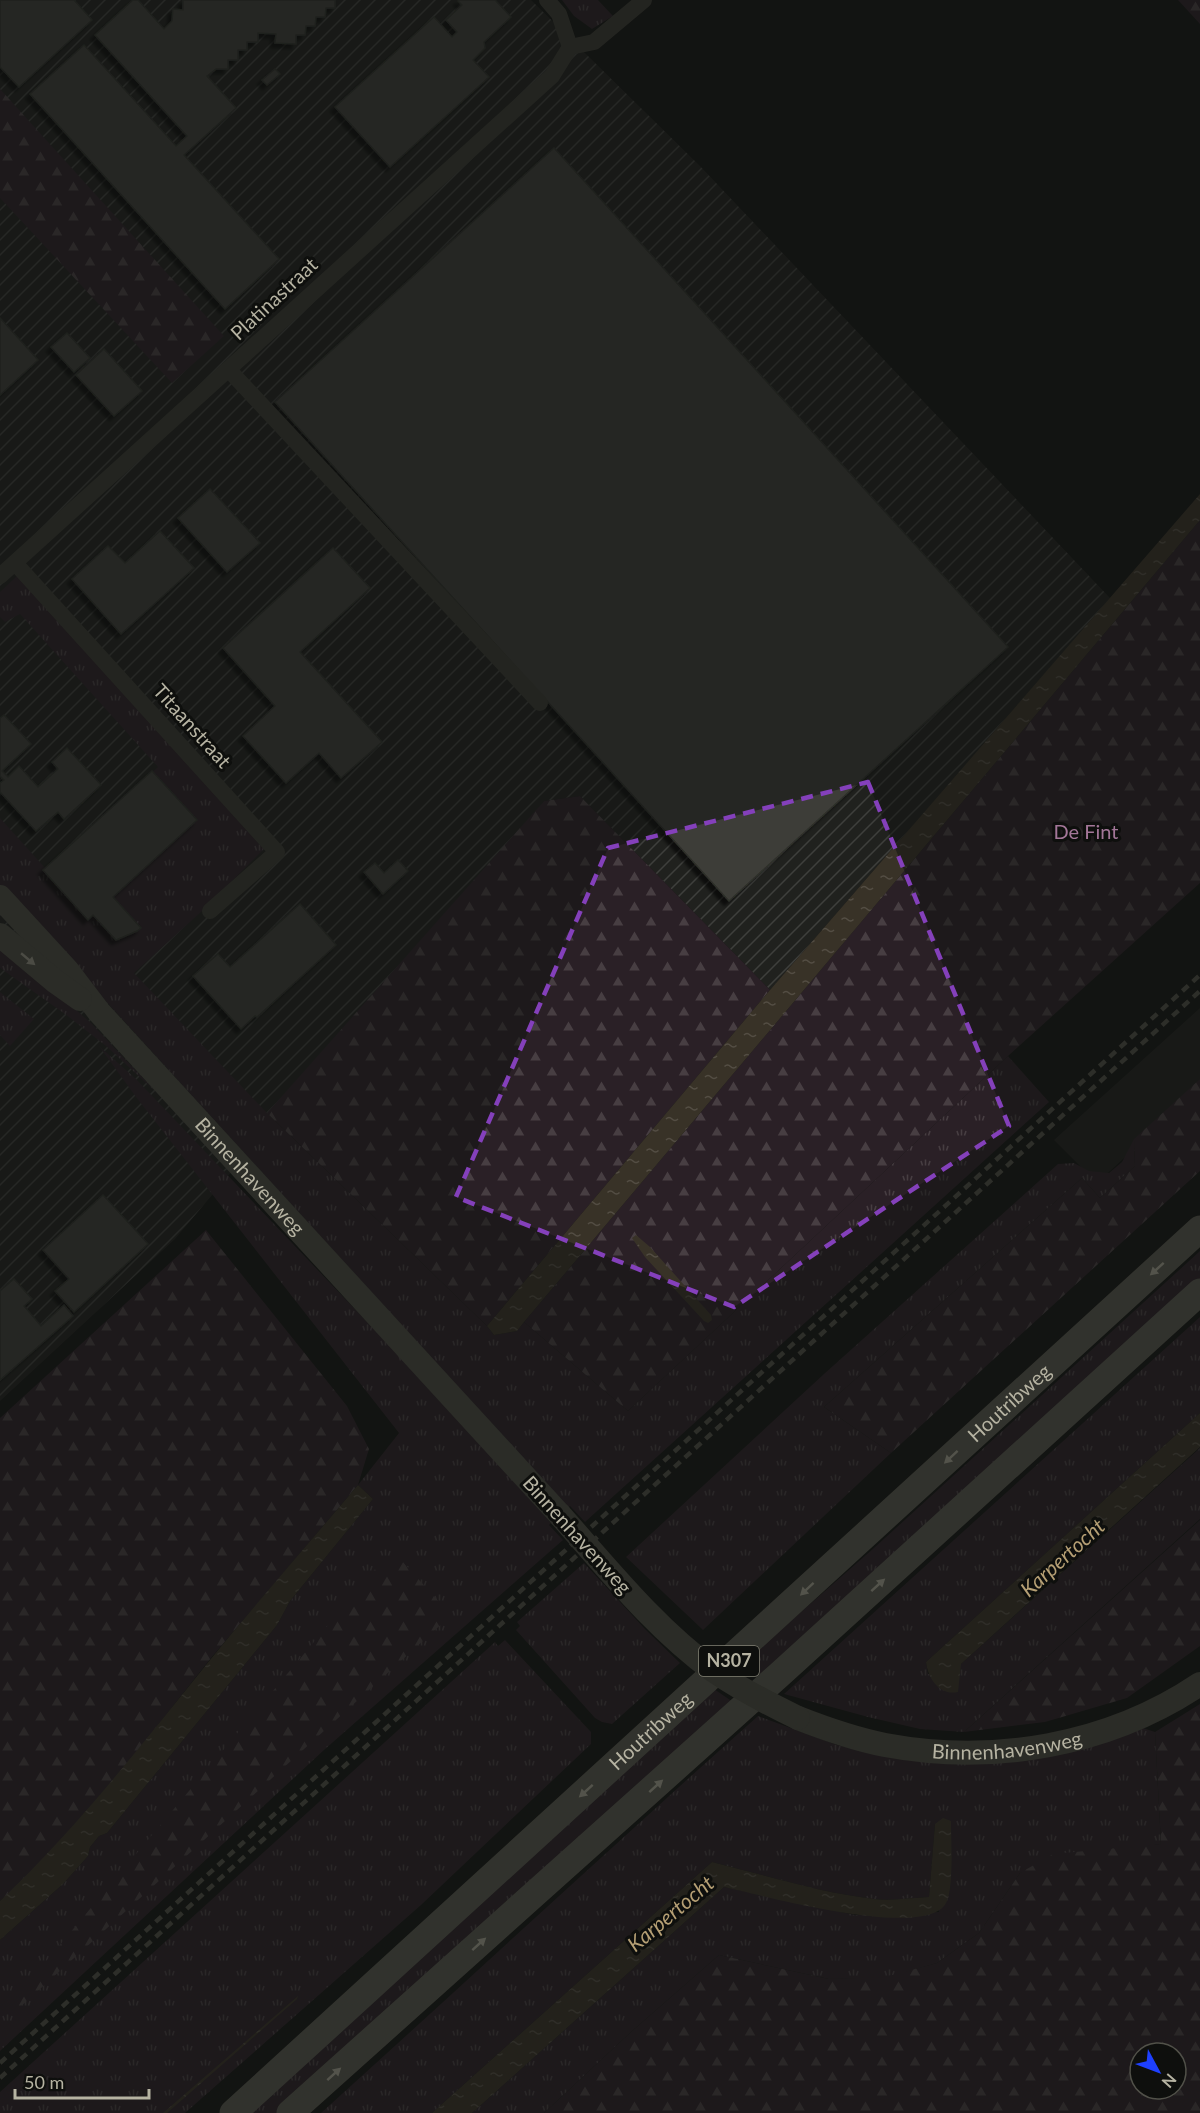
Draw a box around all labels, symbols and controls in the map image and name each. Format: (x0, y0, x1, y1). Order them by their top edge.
street label: Platinastraat (225, 252, 322, 344)
street label: Titaanstraat (149, 678, 237, 772)
park label: De Fint (1053, 819, 1119, 843)
one-way arrow (20, 952, 36, 965)
street label: Binnenhavenweg (191, 1112, 310, 1240)
one-way arrow (1149, 1262, 1164, 1276)
street label: Houtribweg (962, 1358, 1055, 1447)
one-way arrow (944, 1450, 959, 1463)
street label: Binnenhavenweg (518, 1470, 637, 1598)
water label: Karpertocht (1015, 1512, 1110, 1601)
one-way arrow (871, 1578, 886, 1592)
one-way arrow (800, 1582, 815, 1595)
road number: N307 (699, 1646, 759, 1676)
street label: Houtribweg (603, 1686, 697, 1774)
street label: Binnenhavenweg (931, 1725, 1084, 1764)
one-way arrow (648, 1779, 663, 1793)
one-way arrow (579, 1784, 594, 1797)
water label: Karpertocht (622, 1869, 719, 1956)
one-way arrow (471, 1938, 486, 1951)
north arrow (1128, 2041, 1188, 2101)
scale bar (15, 2062, 148, 2100)
one-way arrow (326, 2068, 341, 2081)
text: N (1158, 2070, 1181, 2092)
text: 50 m (24, 2071, 64, 2093)

